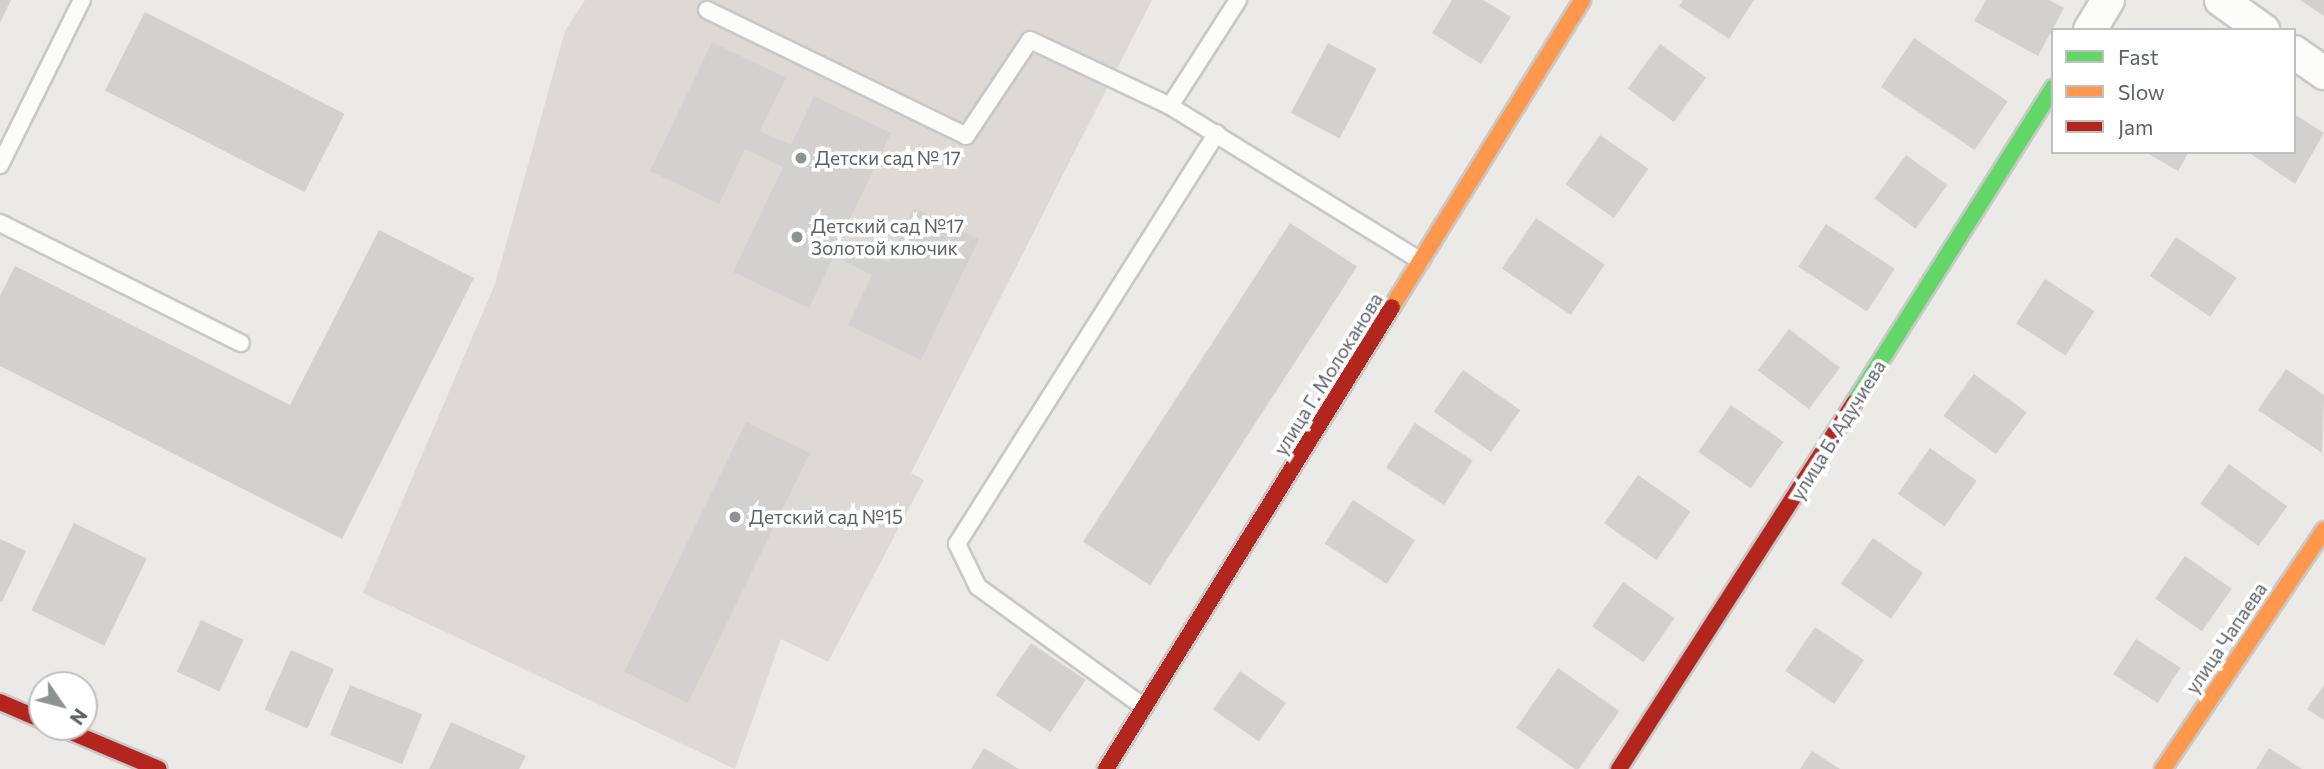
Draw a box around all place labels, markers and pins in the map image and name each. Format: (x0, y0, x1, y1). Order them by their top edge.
place label: Детски сад № 17 (815, 147, 961, 169)
marker: Детски сад № 17 (793, 150, 809, 166)
place label: Детский сад №17 Золотой ключик (811, 215, 964, 259)
marker: Детский сад №17 Золотой ключик (789, 229, 805, 245)
place label: Детский сад №15 (749, 506, 903, 528)
marker: Детский сад №15 (727, 509, 743, 525)

